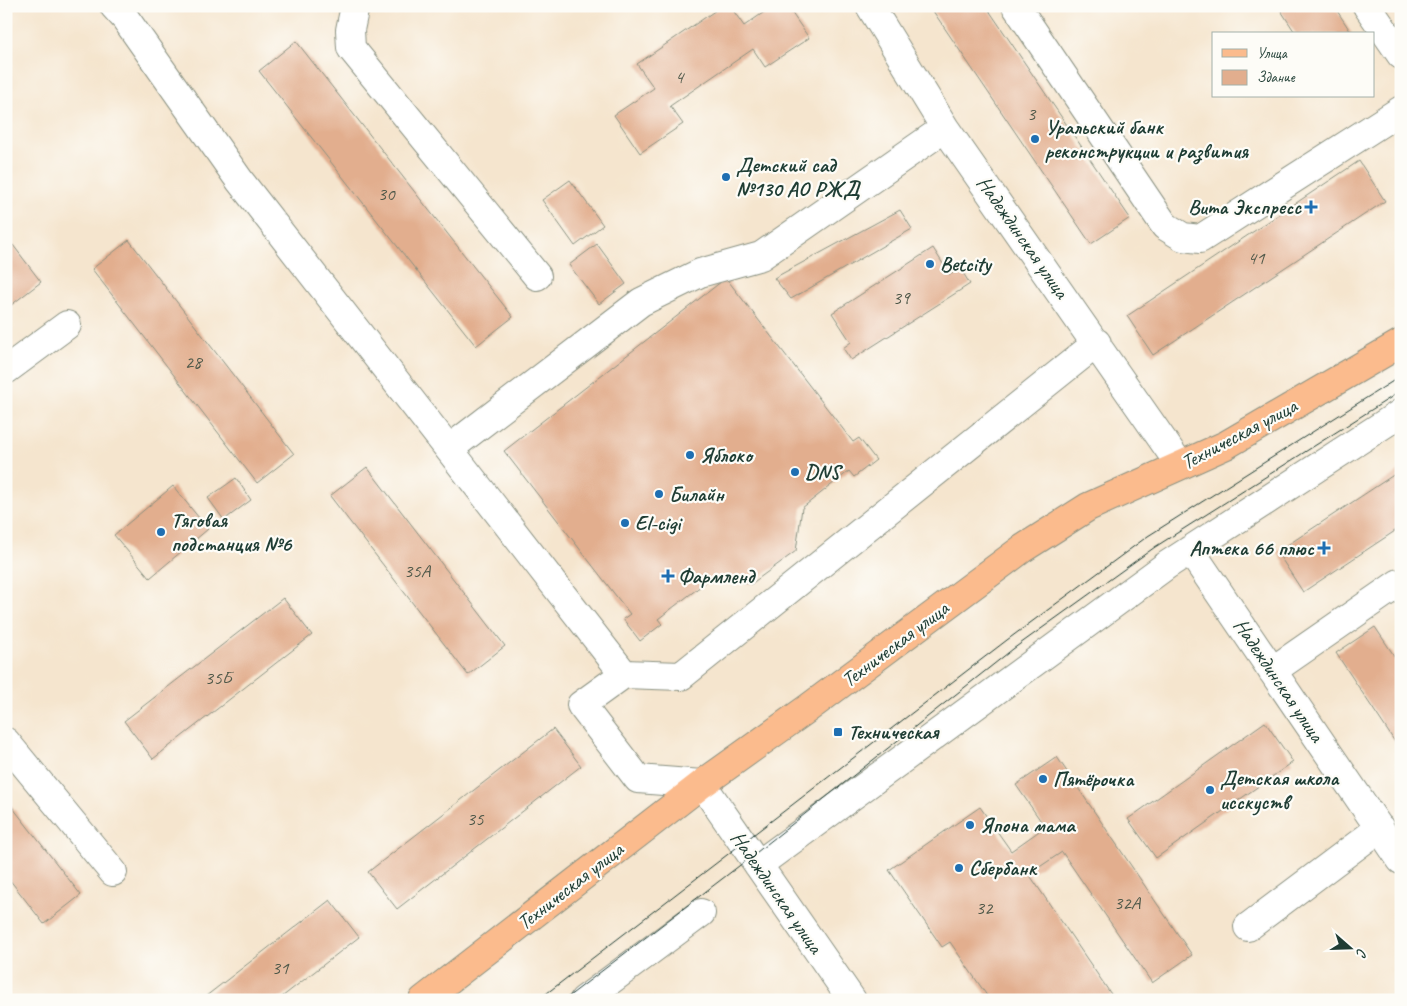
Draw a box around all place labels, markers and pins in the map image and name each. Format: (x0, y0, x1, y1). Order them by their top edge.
place label: Уральский банк реконструкции и развития (1045, 114, 1249, 165)
marker: Уральский банк реконструкции и развития (1029, 133, 1041, 145)
place label: Детский сад №130 АО РЖД (736, 152, 862, 202)
marker: Детский сад №130 АО РЖД (720, 171, 732, 183)
place label: Вита Экспресс (1188, 194, 1302, 220)
marker: Вита Экспресс (1305, 201, 1317, 213)
place label: Betcity (940, 251, 993, 277)
marker: Betcity (924, 258, 936, 270)
place label: Яблоко (700, 442, 755, 468)
marker: Яблоко (684, 449, 696, 461)
place label: DNS (805, 459, 843, 485)
marker: DNS (789, 466, 801, 478)
place label: Билайн (669, 481, 726, 507)
marker: Билайн (653, 488, 665, 500)
place label: Тяговая подстанция №6 (171, 507, 293, 557)
place label: El-cigi (635, 510, 683, 536)
marker: El-cigi (619, 517, 631, 529)
marker: Тяговая подстанция №6 (155, 526, 167, 538)
place label: Аптека 66 плюс (1190, 535, 1314, 561)
marker: Аптека 66 плюс (1318, 542, 1330, 554)
place label: Фармленд (678, 563, 757, 589)
marker: Фармленд (662, 570, 674, 582)
place label: Техническая (848, 719, 940, 745)
marker: Техническая (832, 726, 844, 738)
place label: Детская школа исскуств (1220, 765, 1340, 816)
place label: Пятёрочка (1053, 766, 1135, 792)
marker: Пятёрочка (1037, 773, 1049, 785)
marker: Детская школа исскуств (1204, 784, 1216, 796)
place label: Япона мама (980, 812, 1076, 838)
marker: Япона мама (964, 819, 976, 831)
place label: Сбербанк (969, 855, 1038, 881)
marker: Сбербанк (953, 862, 965, 874)

